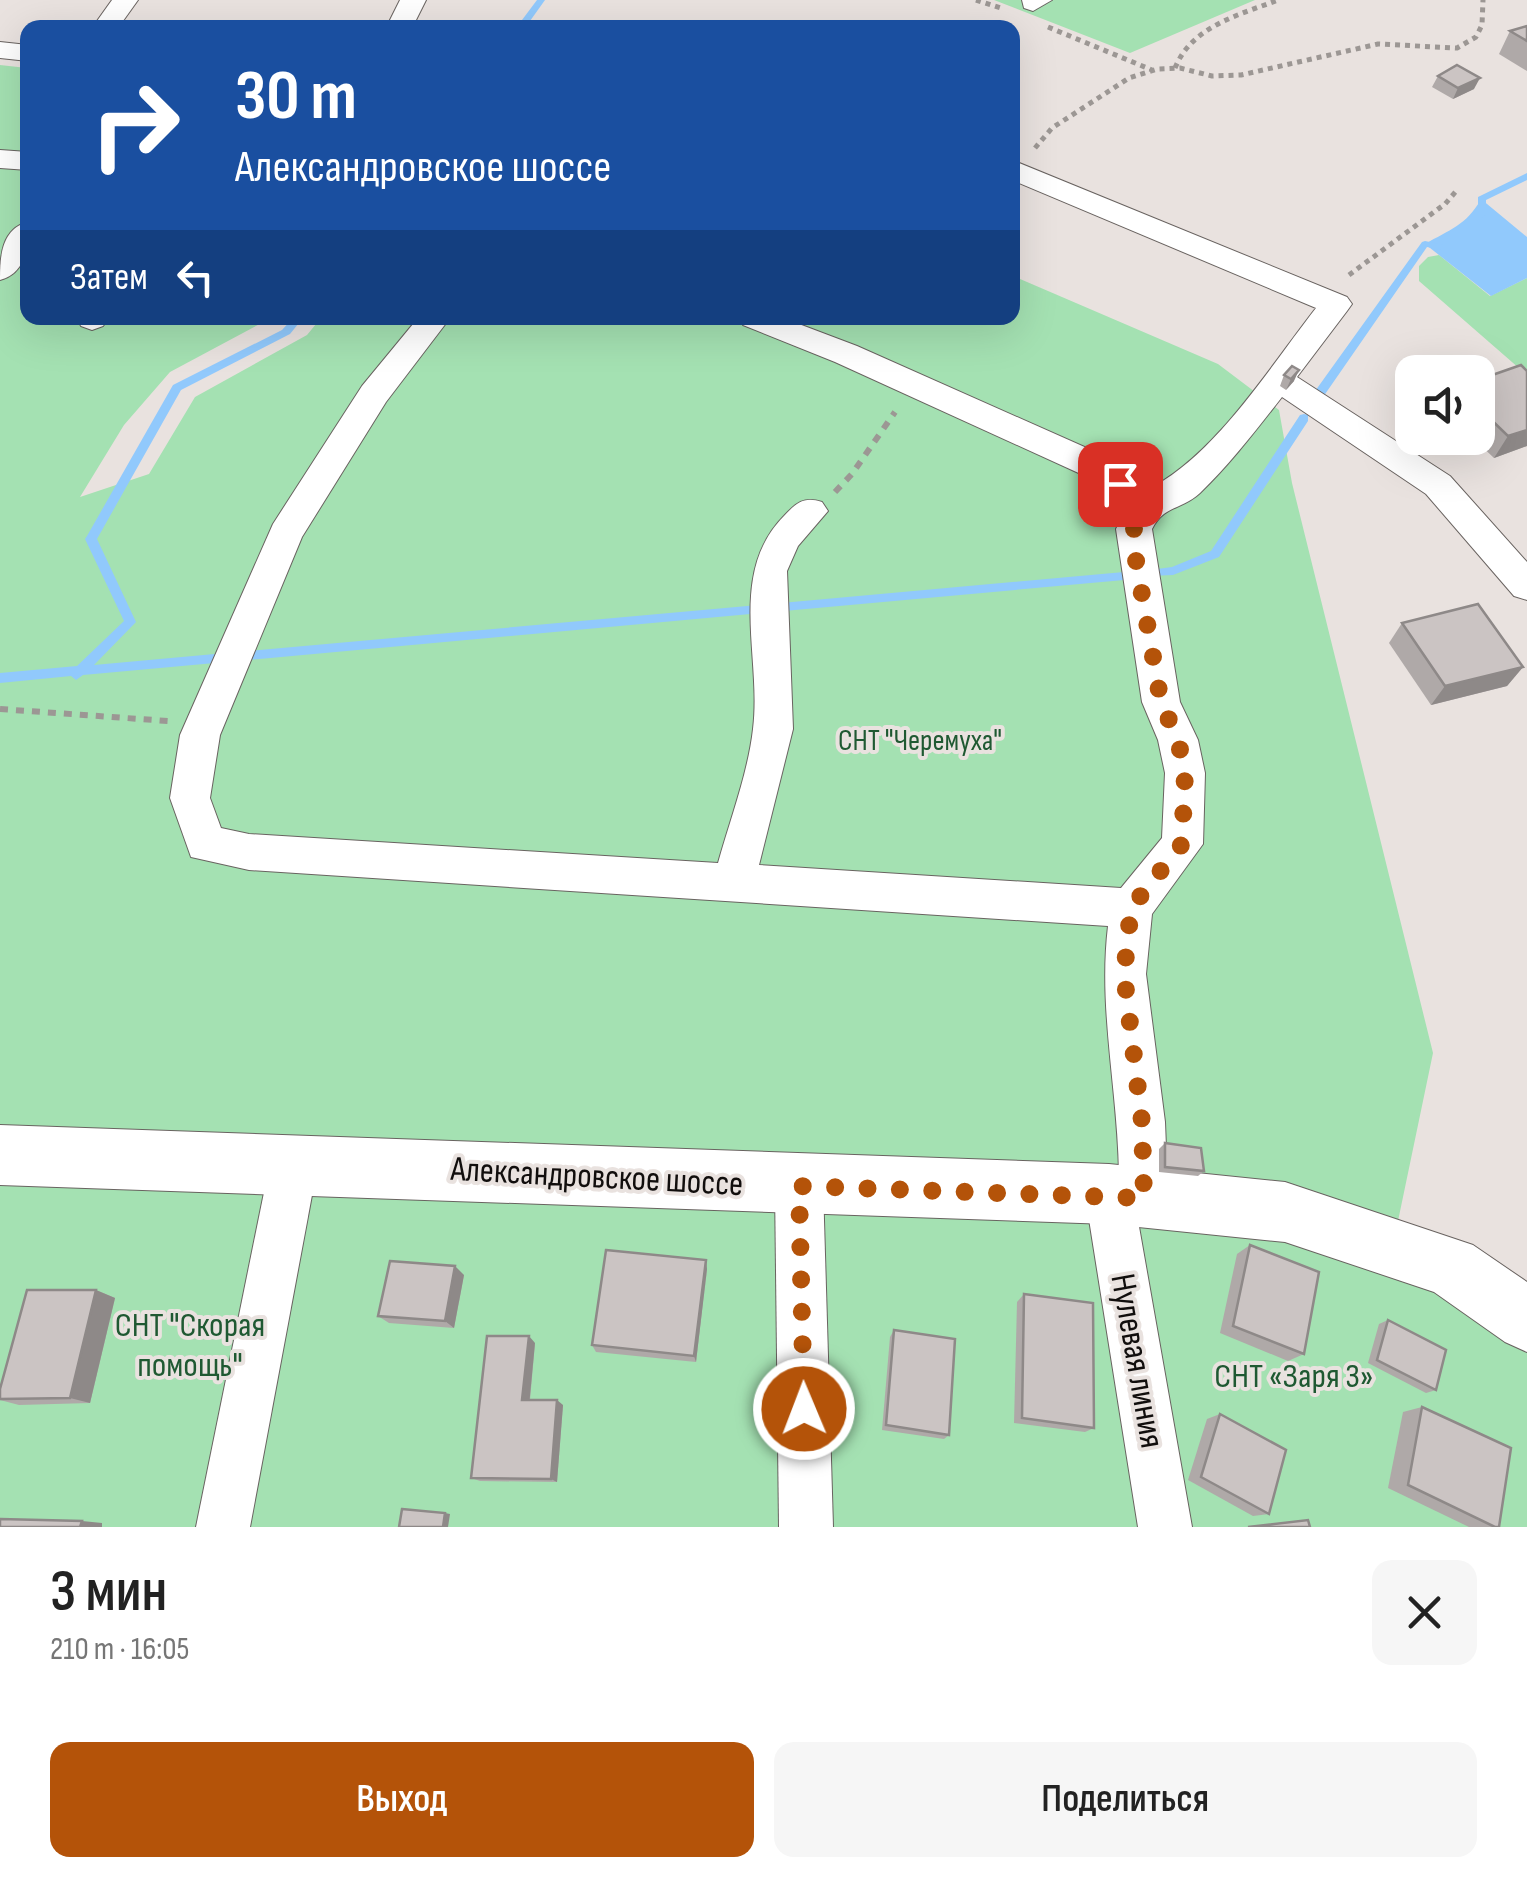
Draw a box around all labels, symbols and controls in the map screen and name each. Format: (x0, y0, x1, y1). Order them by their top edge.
text: 30 m (235, 55, 357, 139)
icon: right (70, 60, 200, 190)
text: Александровское шоссе (235, 140, 611, 195)
icon: left (168, 250, 223, 305)
text: Затем (70, 255, 148, 300)
map controls (1395, 355, 1495, 455)
button: sound (1395, 355, 1495, 455)
pin (1078, 442, 1163, 527)
icon: arrive (1093, 457, 1148, 512)
park label: СНТ "Черемуха" (838, 723, 1002, 759)
street label: Александровское шоссе (449, 1148, 744, 1206)
street label: Нулевая линия (1101, 1271, 1173, 1451)
park label: СНТ "Скорая помощь" (115, 1304, 265, 1387)
park label: СНТ «Заря 3» (1214, 1355, 1374, 1398)
position arrow (752, 1357, 856, 1461)
text: 3 мин (50, 1556, 167, 1628)
button: close (1372, 1560, 1477, 1665)
text: 210 m · 16:05 (50, 1630, 189, 1669)
button: Выход (50, 1742, 754, 1857)
button: Поделиться (774, 1742, 1477, 1857)

